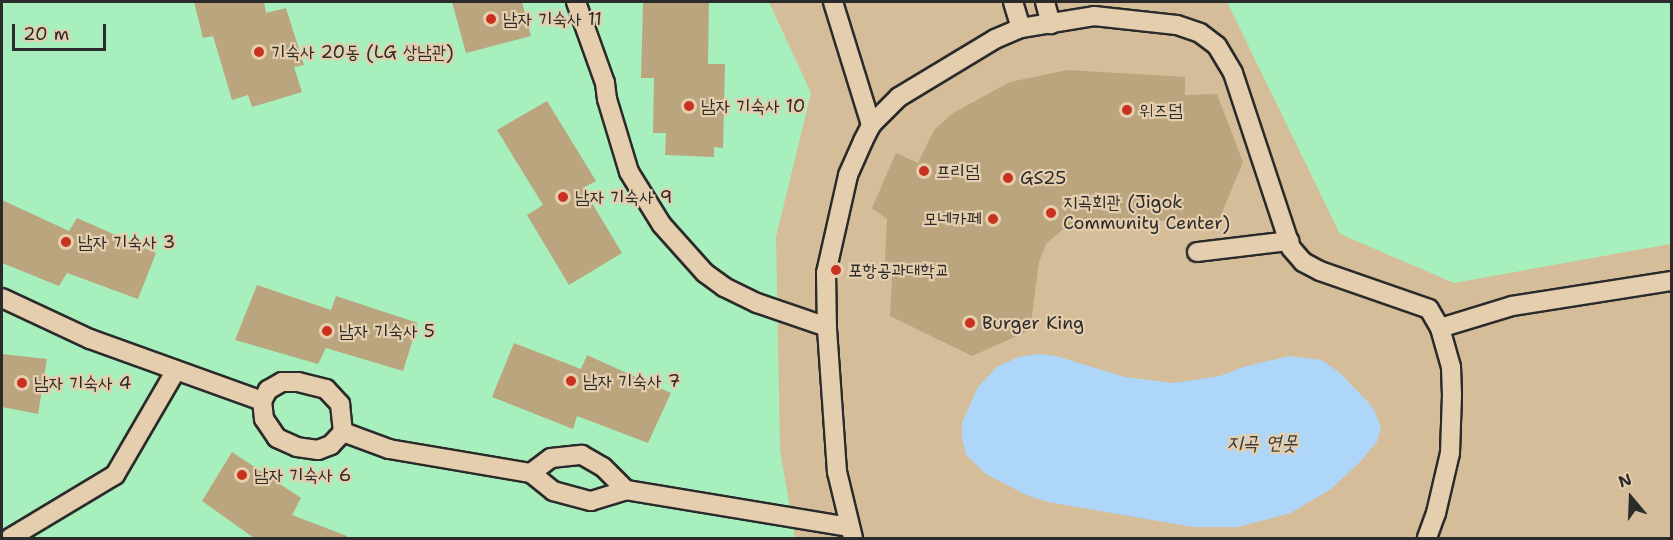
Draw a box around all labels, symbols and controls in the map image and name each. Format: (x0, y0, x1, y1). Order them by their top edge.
place label: 남자 기숙사 11 (503, 8, 602, 30)
scale bar (15, 12, 110, 50)
marker: 남자 기숙사 11 (484, 12, 498, 26)
text: 20 m (23, 22, 69, 46)
place label: 기숙사 20동 (LG 상남관) (271, 41, 453, 63)
marker: 기숙사 20동 (LG 상남관) (252, 45, 266, 59)
place label: 남자 기숙사 10 (701, 95, 805, 117)
marker: 남자 기숙사 10 (682, 99, 696, 113)
place label: 위즈덤 (1139, 99, 1182, 121)
marker: 위즈덤 (1120, 103, 1134, 117)
place label: 프리덤 (936, 160, 979, 182)
marker: 프리덤 (917, 164, 931, 178)
place label: GS25 (1020, 167, 1066, 189)
marker: GS25 (1001, 171, 1015, 185)
place label: 남자 기숙사 9 (575, 186, 672, 208)
marker: 남자 기숙사 9 (556, 190, 570, 204)
place label: 지곡회관 (Jigok Community Center) (1063, 192, 1228, 234)
marker: 지곡회관 (Jigok Community Center) (1044, 206, 1058, 220)
place label: 모네카페 (923, 208, 981, 230)
marker: 모네카페 (986, 212, 1000, 226)
place label: 남자 기숙사 3 (78, 231, 175, 253)
marker: 남자 기숙사 3 (59, 235, 73, 249)
place label: 포항공과대학교 (848, 259, 949, 281)
marker: 포항공과대학교 (829, 263, 843, 277)
place label: Burger King (982, 312, 1084, 334)
marker: Burger King (963, 316, 977, 330)
place label: 남자 기숙사 5 (339, 320, 435, 342)
marker: 남자 기숙사 5 (320, 324, 334, 338)
place label: 남자 기숙사 7 (583, 370, 680, 392)
place label: 남자 기숙사 4 (34, 372, 131, 394)
marker: 남자 기숙사 7 (564, 374, 578, 388)
marker: 남자 기숙사 4 (15, 376, 29, 390)
water label: 지곡 연못 (1226, 430, 1298, 454)
place label: 남자 기숙사 6 (254, 464, 351, 486)
marker: 남자 기숙사 6 (235, 468, 249, 482)
north arrow (1601, 468, 1661, 528)
text: N (1616, 469, 1634, 493)

